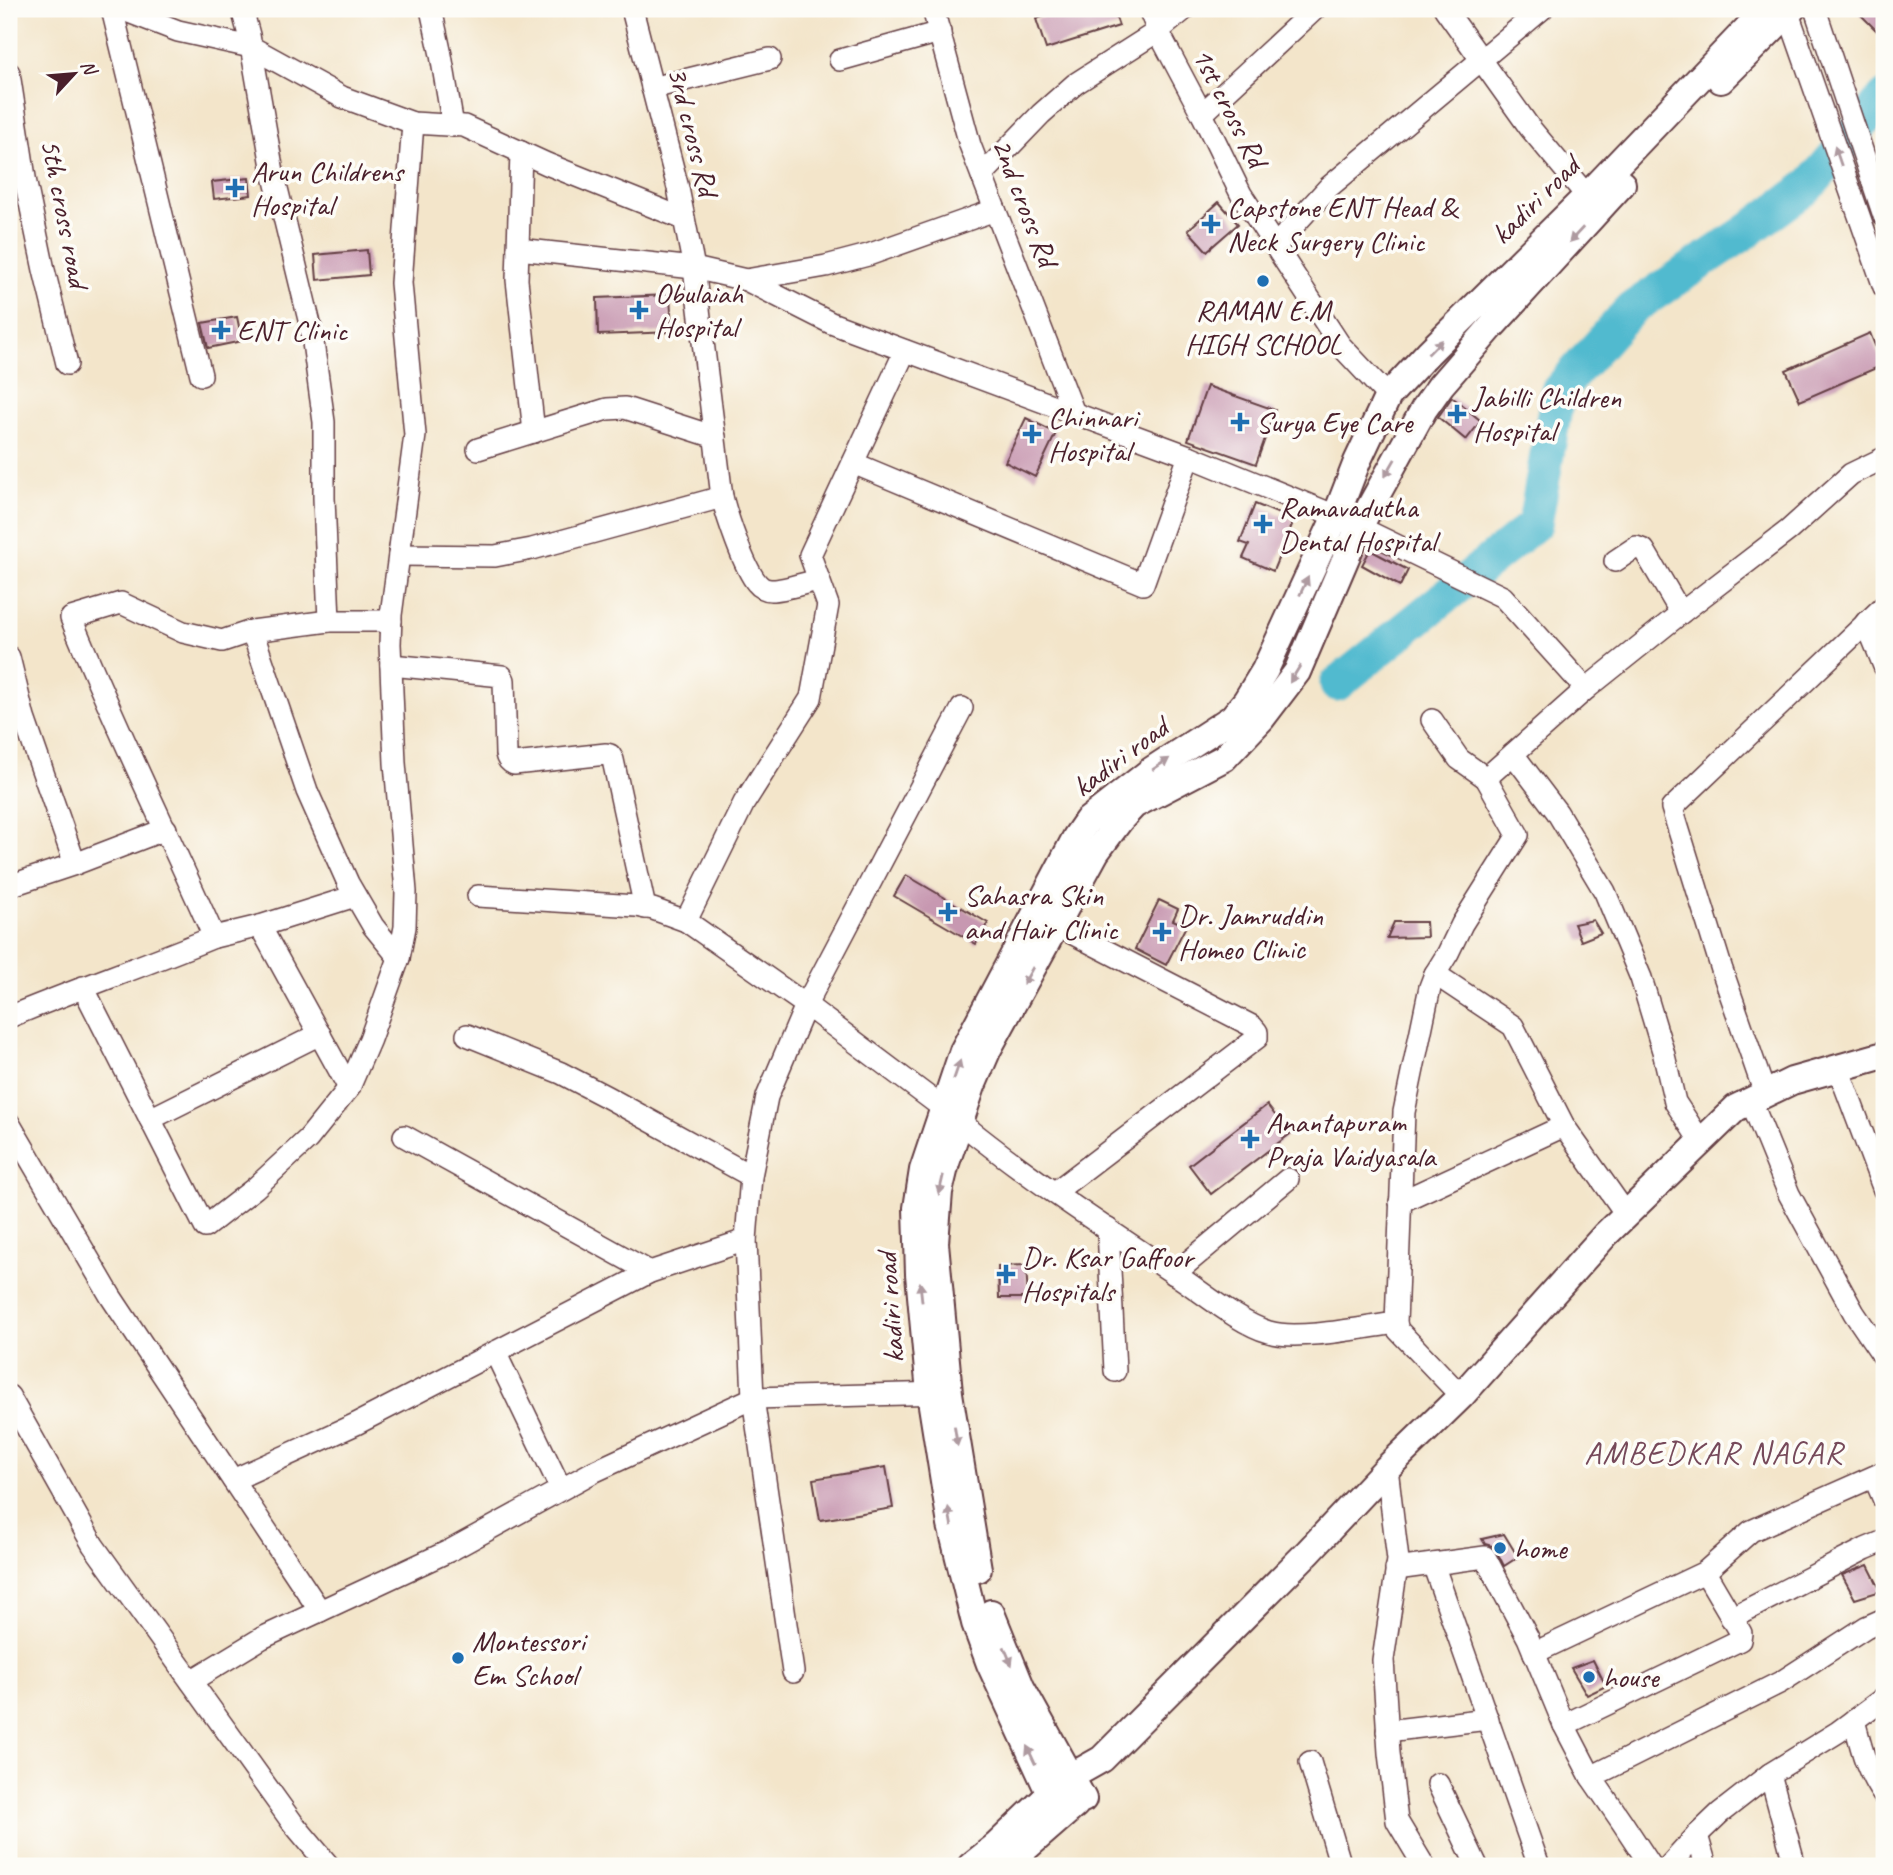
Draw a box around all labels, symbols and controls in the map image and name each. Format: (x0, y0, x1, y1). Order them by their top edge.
north arrow (38, 38, 108, 108)
street label: 1st cross Rd (1184, 41, 1278, 177)
text: N (75, 56, 103, 80)
street label: 3rd cross Rd (659, 63, 728, 203)
street label: 2nd cross Rd (983, 133, 1068, 275)
street label: 5th cross road (32, 136, 99, 294)
street label: kadiri road (1483, 145, 1590, 252)
one-way arrow (1832, 145, 1843, 166)
place label: Arun Childrens Hospital (251, 152, 406, 224)
marker: Arun Childrens Hospital (225, 178, 245, 198)
place label: Capstone ENT Head & Neck Surgery Clinic (1227, 188, 1459, 260)
marker: Capstone ENT Head & Neck Surgery Clinic (1201, 214, 1221, 234)
one-way arrow (1568, 226, 1584, 244)
marker: RAMAN E.M HIGH SCHOOL (1255, 273, 1271, 289)
place label: Obulaiah Hospital (655, 274, 744, 346)
place label: RAMAN E.M HIGH SCHOOL (1185, 291, 1342, 363)
marker: Obulaiah Hospital (629, 300, 649, 320)
place label: ENT Clinic (237, 311, 348, 349)
marker: ENT Clinic (211, 320, 231, 340)
one-way arrow (1426, 338, 1443, 355)
place label: Jabilli Children Hospital (1471, 378, 1622, 450)
place label: Chinnari Hospital (1048, 398, 1141, 470)
place label: Surya Eye Care (1256, 403, 1415, 441)
marker: Jabilli Children Hospital (1447, 404, 1467, 424)
marker: Surya Eye Care (1230, 412, 1250, 432)
marker: Chinnari Hospital (1022, 424, 1042, 444)
one-way arrow (1384, 459, 1396, 478)
place label: Ramavadutha Dental Hospital (1279, 488, 1441, 560)
marker: Ramavadutha Dental Hospital (1253, 514, 1273, 534)
one-way arrow (1298, 576, 1309, 596)
one-way arrow (1288, 664, 1301, 684)
street label: kadiri road (1065, 706, 1179, 805)
one-way arrow (1151, 758, 1171, 771)
place label: Sahasra Skin and Hair Clinic (964, 876, 1118, 948)
place label: Dr. Jamruddin Homeo Clinic (1178, 896, 1324, 968)
marker: Sahasra Skin and Hair Clinic (938, 902, 958, 922)
marker: Dr. Jamruddin Homeo Clinic (1152, 922, 1172, 942)
one-way arrow (1022, 967, 1034, 986)
one-way arrow (952, 1060, 963, 1081)
place label: Anantapuram Praja Vaidyasala (1266, 1103, 1437, 1175)
marker: Anantapuram Praja Vaidyasala (1240, 1129, 1260, 1149)
one-way arrow (935, 1174, 946, 1196)
place label: Dr. Ksar Gaffoor Hospitals (1022, 1238, 1196, 1310)
street label: kadiri road (867, 1247, 913, 1364)
marker: Dr. Ksar Gaffoor Hospitals (996, 1264, 1016, 1284)
one-way arrow (915, 1281, 926, 1303)
one-way arrow (951, 1425, 962, 1447)
district label: AMBEDKAR NAGAR (1584, 1432, 1846, 1473)
one-way arrow (944, 1506, 955, 1528)
place label: home (1514, 1529, 1569, 1567)
marker: home (1492, 1540, 1508, 1556)
place label: Montessori Em School (472, 1622, 588, 1694)
one-way arrow (1002, 1646, 1013, 1667)
marker: Montessori Em School (450, 1650, 466, 1666)
place label: house (1603, 1658, 1661, 1696)
marker: house (1581, 1669, 1597, 1685)
one-way arrow (1025, 1745, 1037, 1765)

